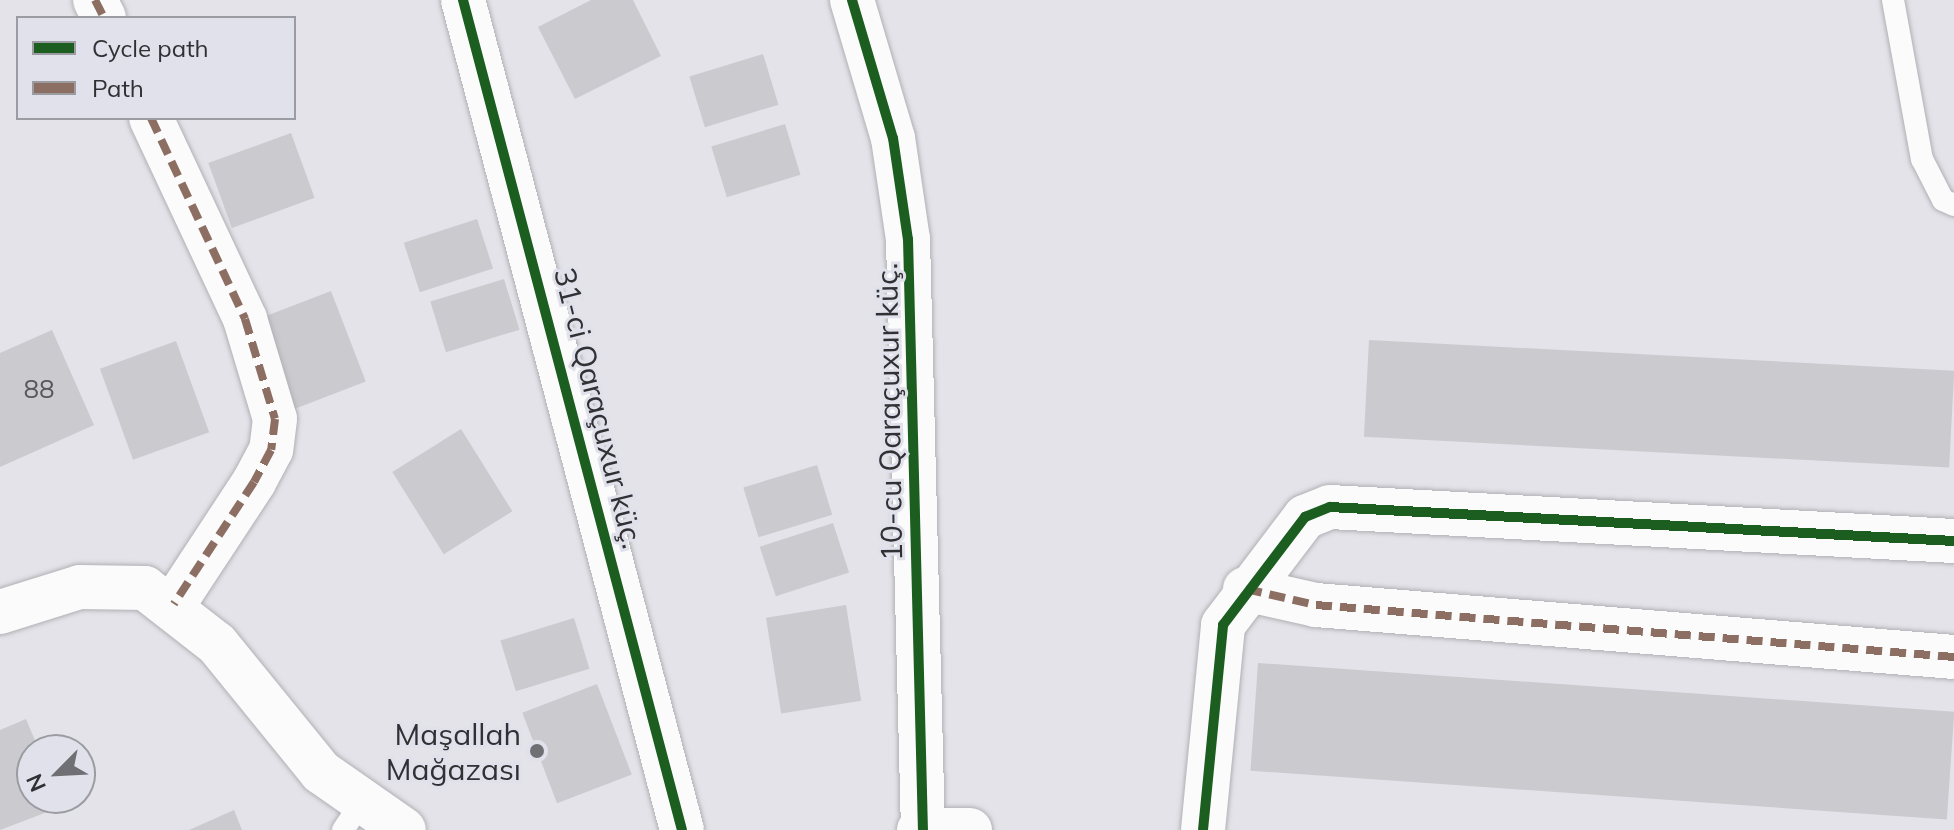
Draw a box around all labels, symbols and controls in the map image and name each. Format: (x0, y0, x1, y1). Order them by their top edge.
legend (16, 16, 296, 120)
text: Cycle path (92, 33, 209, 63)
text: Path (92, 73, 144, 103)
street label: 10-cu Qaraçuxur küç. (868, 263, 910, 561)
street label: 31-ci Qaraçuxur küç. (547, 264, 651, 552)
house number: 88 (23, 373, 55, 405)
place label: Maşallah Mağazası (386, 716, 521, 786)
north arrow (16, 734, 96, 814)
marker: Maşallah Mağazası (528, 742, 546, 760)
text: N (20, 770, 52, 796)

